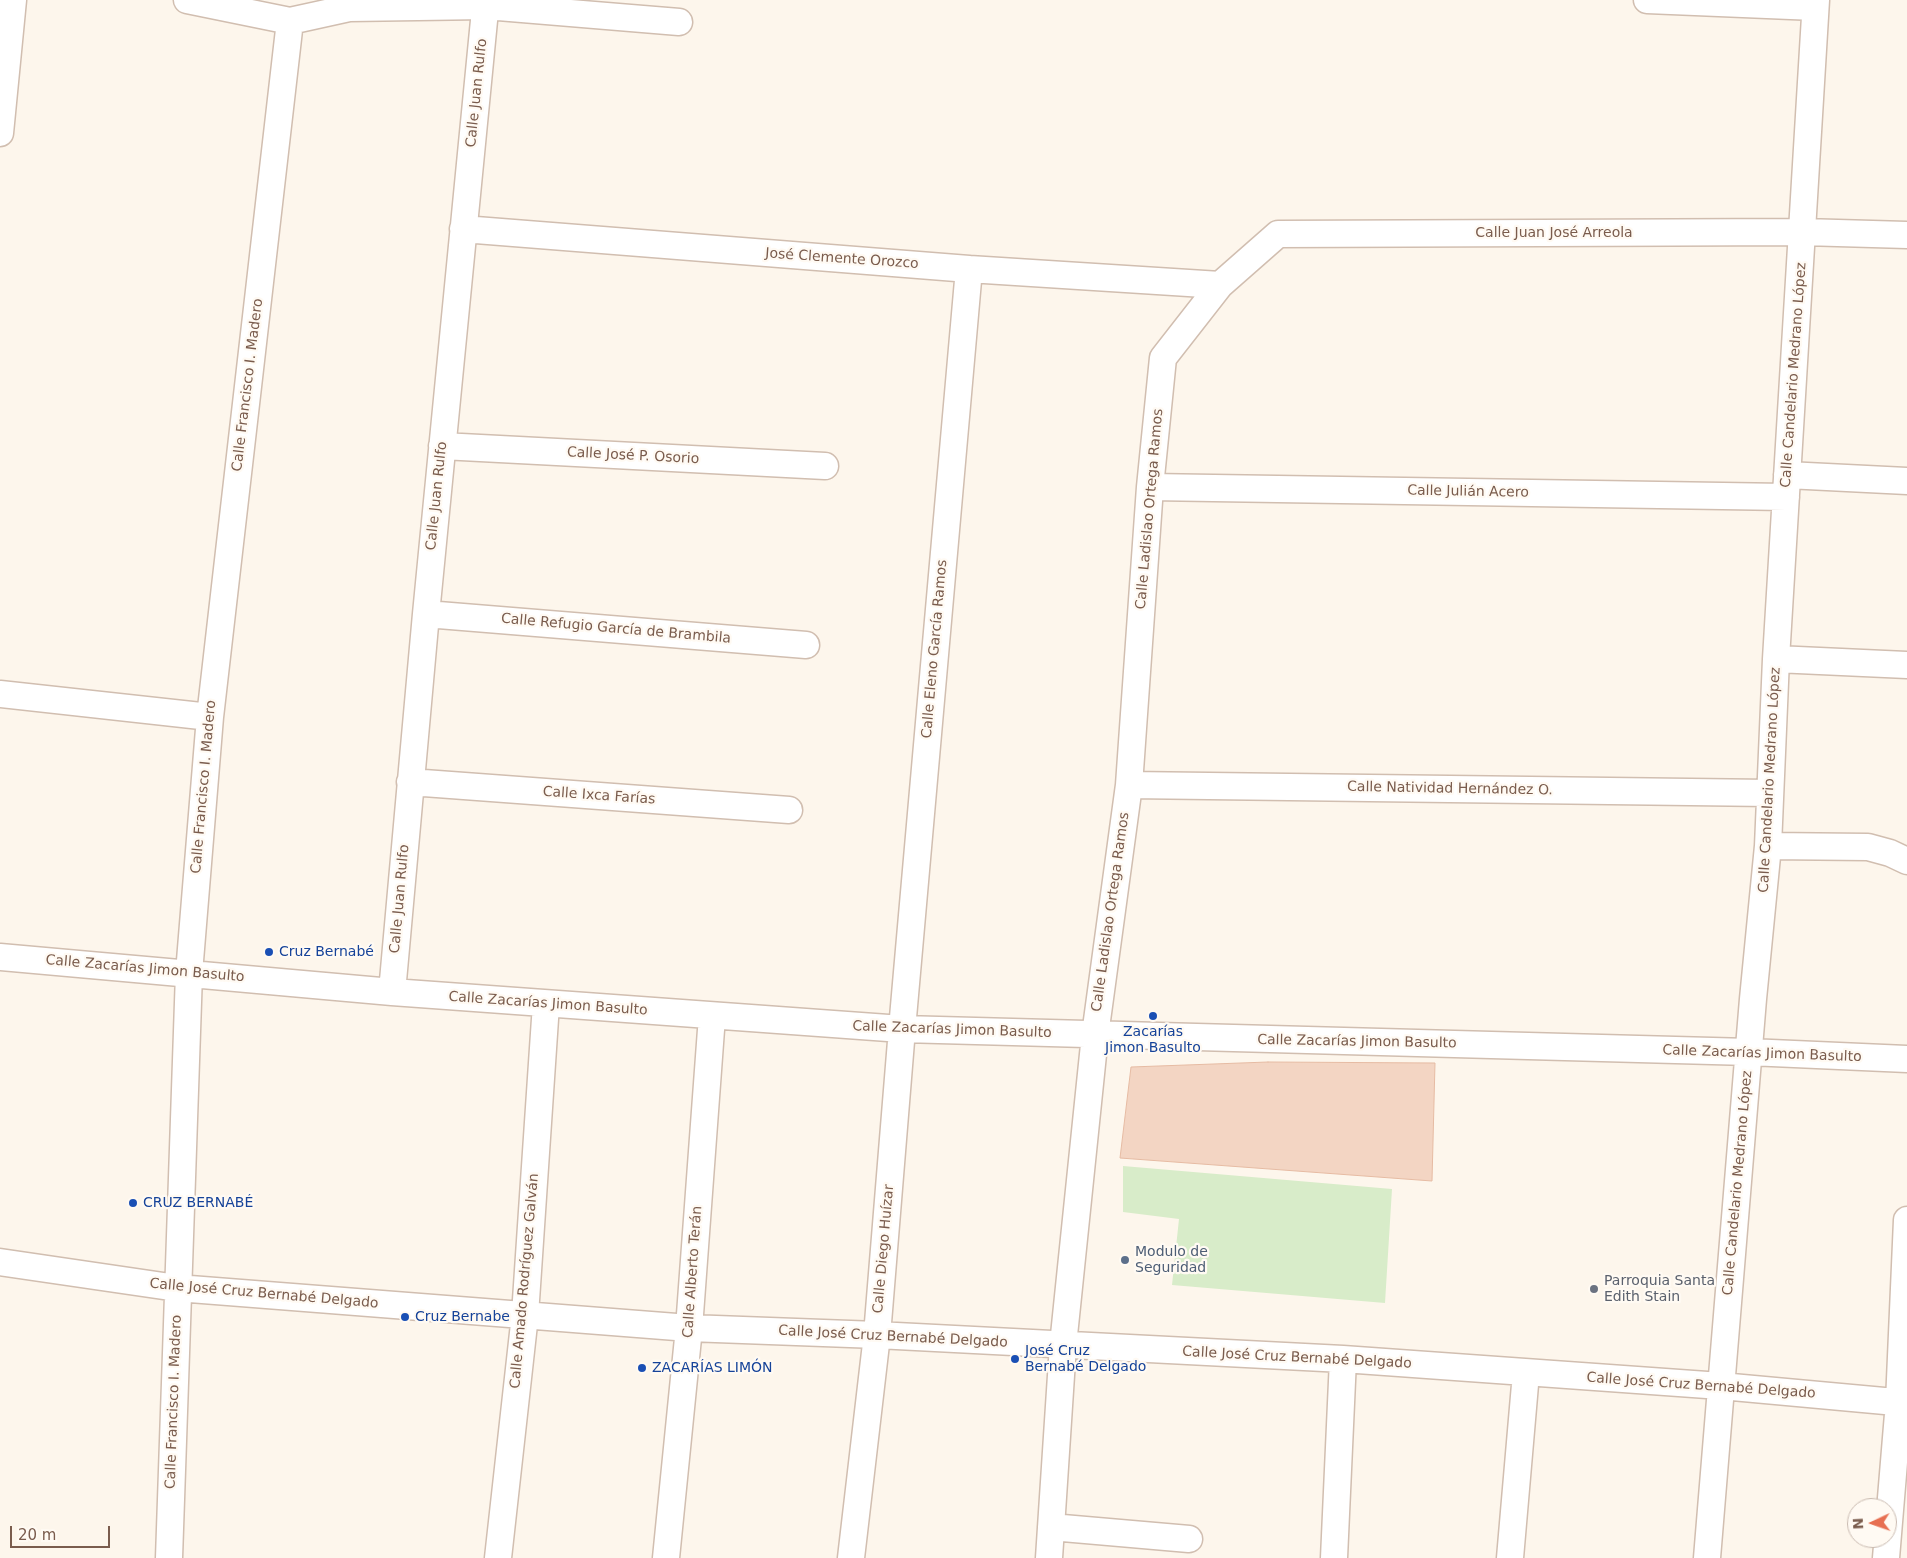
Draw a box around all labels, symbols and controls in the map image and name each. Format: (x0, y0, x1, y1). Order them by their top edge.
street label: Calle Juan Rulfo (463, 38, 491, 148)
street label: Calle Juan José Arreola (1475, 225, 1633, 241)
street label: José Clemente Orozco (765, 245, 919, 273)
street label: Calle Candelario Medrano López (1778, 262, 1810, 488)
street label: Calle Francisco I. Madero (229, 298, 267, 472)
street label: Calle Ladislao Ortega Ramos (1133, 408, 1167, 610)
street label: Calle Juan Rulfo (423, 441, 451, 551)
street label: Calle José P. Osorio (566, 444, 700, 468)
street label: Calle Julián Acero (1407, 483, 1529, 501)
street label: Calle Eleno García Ramos (919, 559, 951, 739)
street label: Calle Refugio García de Brambila (500, 611, 732, 647)
street label: Calle Candelario Medrano López (1756, 667, 1784, 893)
street label: Calle Francisco I. Madero (188, 699, 220, 875)
street label: Calle Natividad Hernández O. (1347, 779, 1553, 799)
street label: Calle Ixca Farías (542, 784, 656, 808)
street label: Calle Ladislao Ortega Ramos (1089, 811, 1133, 1013)
street label: Calle Juan Rulfo (387, 844, 413, 954)
place label: Cruz Bernabé (279, 944, 374, 960)
marker: Cruz Bernabé (263, 946, 275, 958)
street label: Calle Zacarías Jimon Basulto (45, 952, 245, 986)
street label: Calle Zacarías Jimon Basulto (448, 989, 648, 1019)
marker: Zacarías Jimon Basulto (1147, 1010, 1159, 1022)
street label: Calle Zacarías Jimon Basulto (852, 1018, 1052, 1042)
place label: Zacarías Jimon Basulto (1105, 1024, 1201, 1056)
street label: Calle Zacarías Jimon Basulto (1257, 1032, 1457, 1052)
street label: Calle Zacarías Jimon Basulto (1662, 1042, 1862, 1066)
street label: Calle Candelario Medrano López (1720, 1070, 1756, 1296)
street label: Calle Amado Rodríguez Galván (507, 1173, 543, 1389)
street label: Calle Diego Huízar (870, 1184, 898, 1314)
place label: CRUZ BERNABÉ (143, 1195, 253, 1211)
marker: CRUZ BERNABÉ (127, 1197, 139, 1209)
street label: Calle Alberto Terán (680, 1205, 706, 1339)
place label: Modulo de Seguridad (1135, 1244, 1208, 1276)
marker: Modulo de Seguridad (1119, 1254, 1131, 1266)
place label: Parroquia Santa Edith Stain (1604, 1273, 1715, 1305)
street label: Calle José Cruz Bernabé Delgado (149, 1276, 379, 1312)
marker: Parroquia Santa Edith Stain (1588, 1283, 1600, 1295)
place label: Cruz Bernabe (415, 1309, 510, 1325)
marker: Cruz Bernabe (399, 1311, 411, 1323)
street label: Calle Francisco I. Madero (163, 1315, 185, 1489)
street label: Calle José Cruz Bernabé Delgado (778, 1323, 1008, 1351)
place label: José Cruz Bernabé Delgado (1025, 1343, 1146, 1375)
street label: Calle José Cruz Bernabé Delgado (1182, 1344, 1412, 1372)
marker: José Cruz Bernabé Delgado (1009, 1353, 1021, 1365)
place label: ZACARÍAS LIMÓN (652, 1360, 773, 1376)
marker: ZACARÍAS LIMÓN (636, 1362, 648, 1374)
street label: Calle José Cruz Bernabé Delgado (1586, 1370, 1816, 1402)
north arrow (1847, 1498, 1897, 1548)
scale bar (12, 1516, 112, 1548)
text: N (1850, 1517, 1866, 1530)
text: 20 m (18, 1526, 56, 1544)

